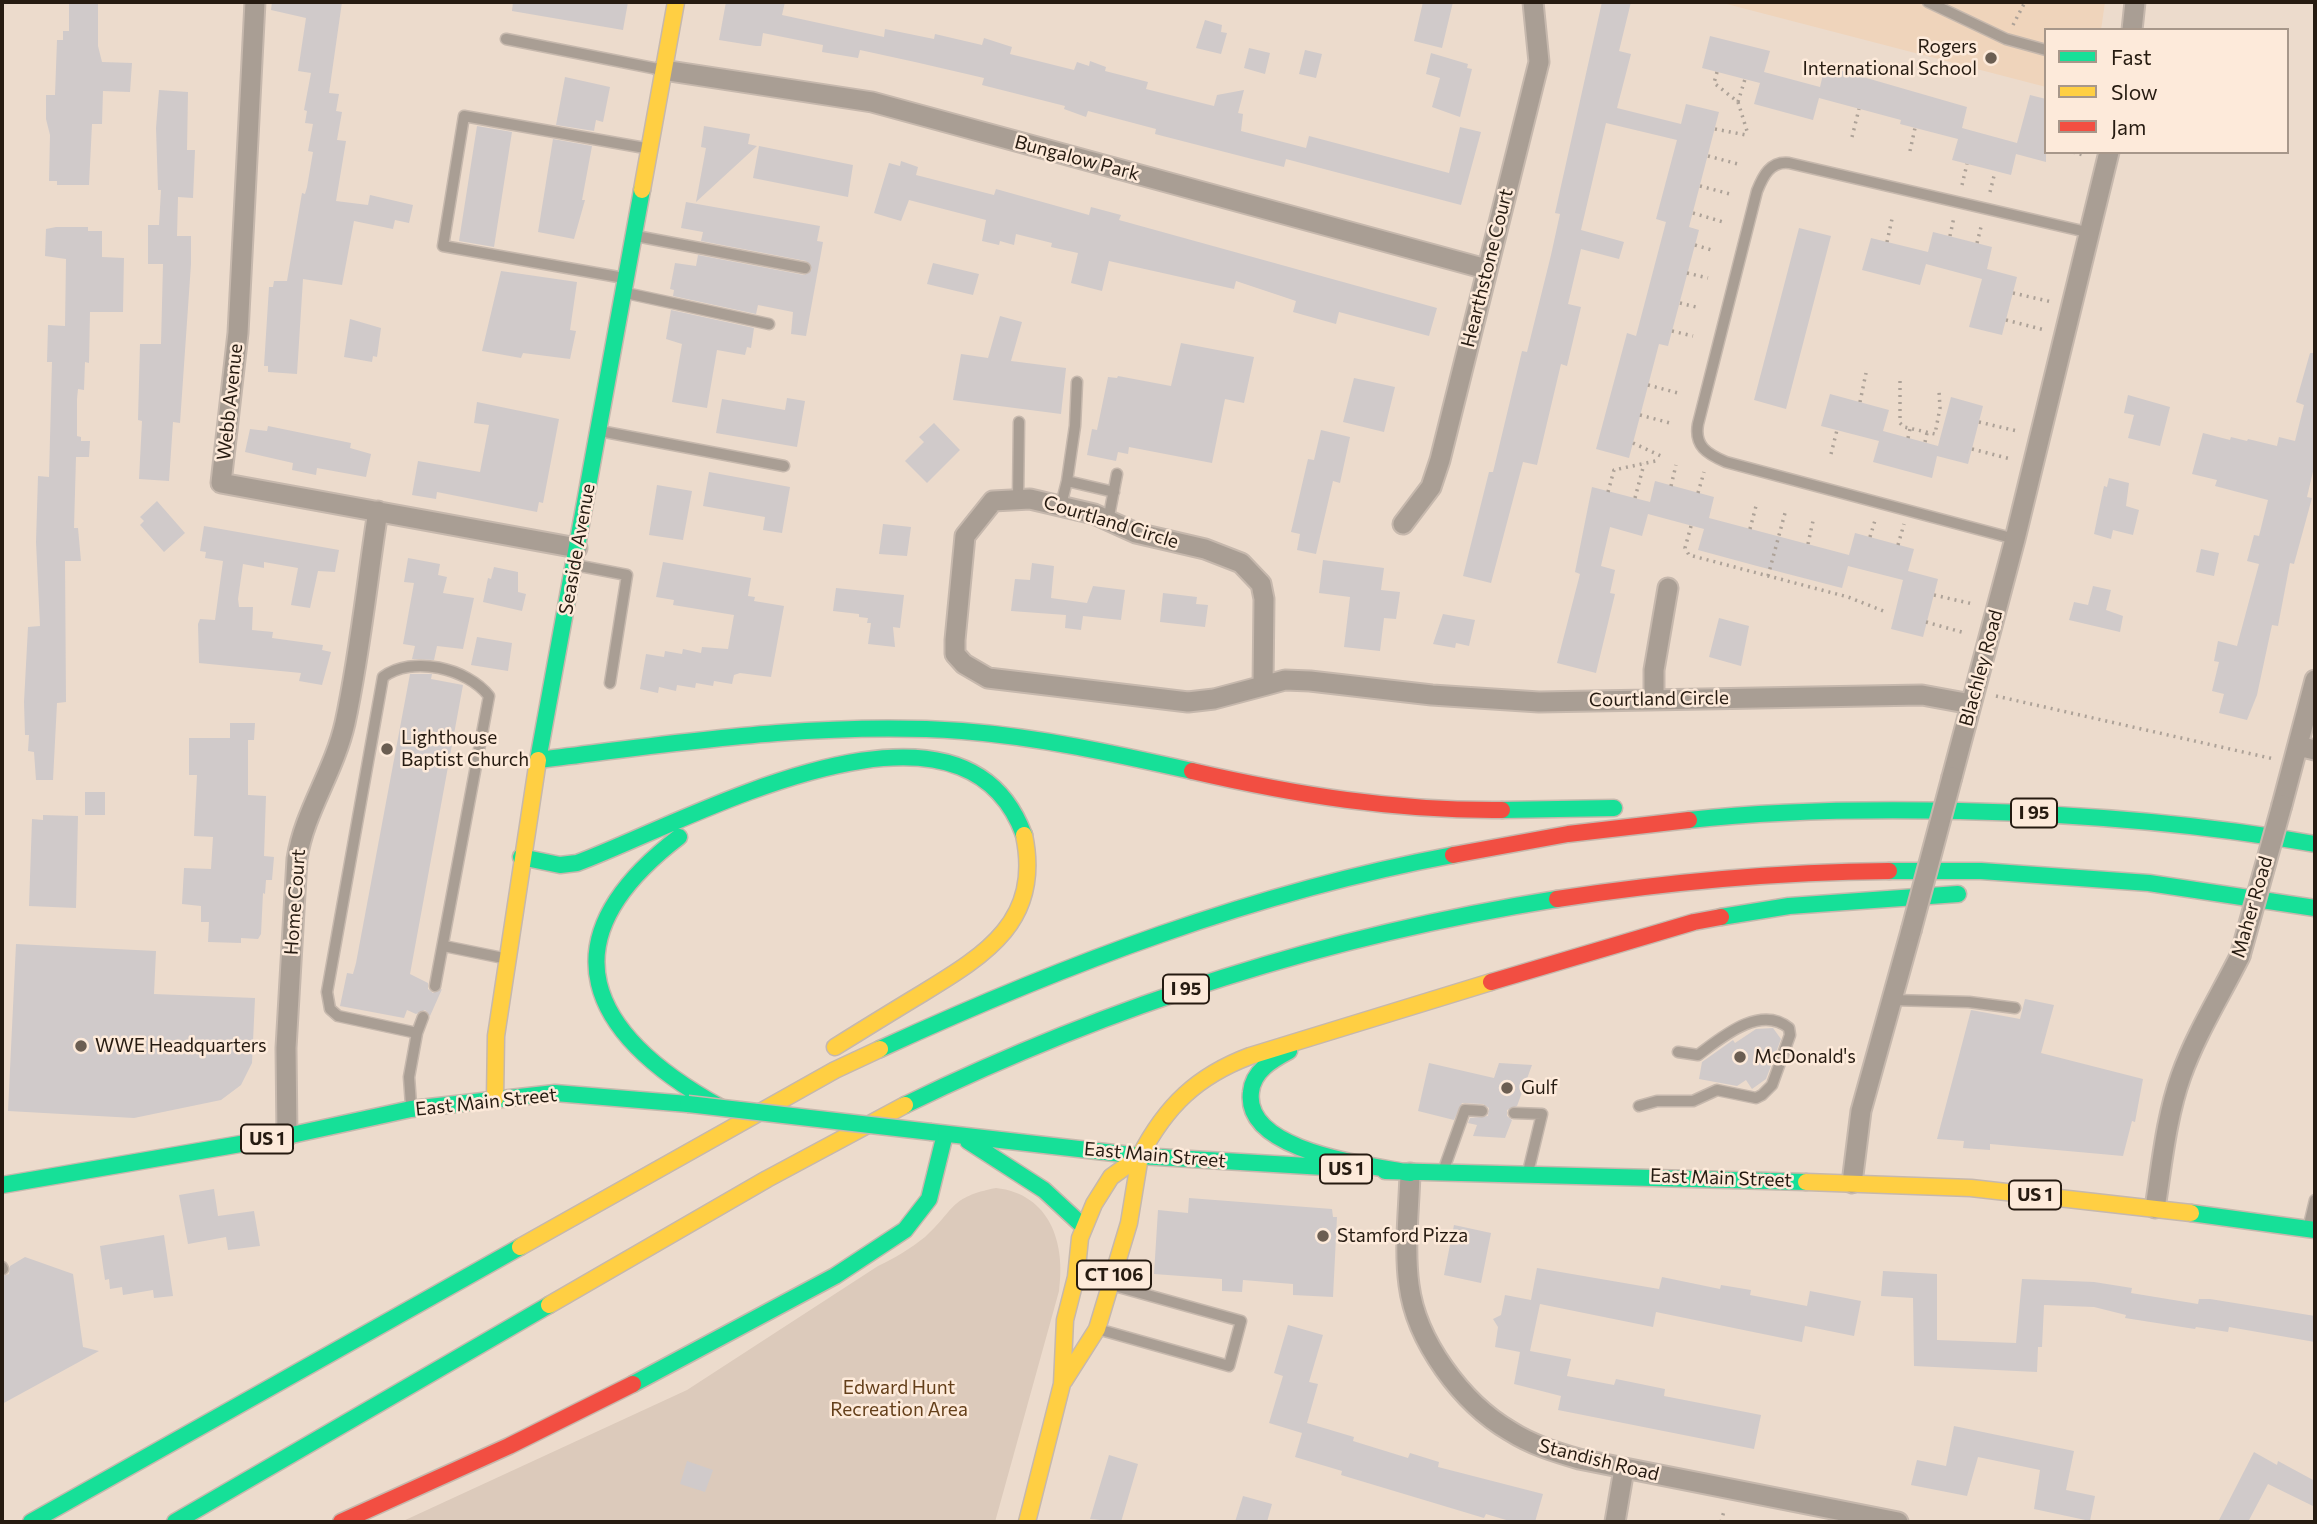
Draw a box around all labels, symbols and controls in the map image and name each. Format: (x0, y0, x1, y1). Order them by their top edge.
legend (2044, 28, 2289, 154)
place label: Rogers International School (1802, 36, 1977, 80)
text: Fast (2111, 44, 2152, 69)
marker: Rogers International School (1983, 50, 1999, 66)
text: Slow (2111, 79, 2158, 104)
text: Jam (2111, 114, 2146, 139)
street label: Bungalow Park (1012, 130, 1142, 186)
street label: Hearthstone Court (1456, 186, 1518, 350)
street label: Webb Avenue (213, 342, 247, 462)
street label: Seaside Avenue (554, 482, 600, 616)
street label: Courtland Circle (1041, 491, 1181, 553)
street label: Blachley Road (1954, 607, 2008, 729)
street label: Courtland Circle (1589, 686, 1729, 712)
place label: Lighthouse Baptist Church (401, 727, 529, 771)
marker: Lighthouse Baptist Church (379, 741, 395, 757)
road number: I 95 (2011, 798, 2057, 828)
street label: Home Court (280, 848, 310, 956)
street label: Maher Road (2227, 854, 2277, 960)
road number: I 95 (1163, 974, 1209, 1004)
place label: WWE Headquarters (95, 1035, 267, 1057)
marker: WWE Headquarters (73, 1038, 89, 1054)
place label: McDonald's (1754, 1046, 1856, 1068)
marker: McDonald's (1732, 1049, 1748, 1065)
place label: Gulf (1521, 1077, 1558, 1099)
marker: Gulf (1499, 1080, 1515, 1096)
street label: East Main Street (414, 1083, 558, 1121)
road number: US 1 (241, 1124, 293, 1154)
street label: East Main Street (1083, 1137, 1227, 1173)
road number: US 1 (1320, 1154, 1372, 1184)
street label: East Main Street (1650, 1164, 1792, 1192)
road number: US 1 (2009, 1180, 2061, 1210)
place label: Stamford Pizza (1337, 1225, 1468, 1247)
marker: Stamford Pizza (1315, 1228, 1331, 1244)
road number: CT 106 (1077, 1260, 1151, 1290)
park label: Edward Hunt Recreation Area (830, 1377, 968, 1421)
street label: Standish Road (1537, 1434, 1661, 1486)

